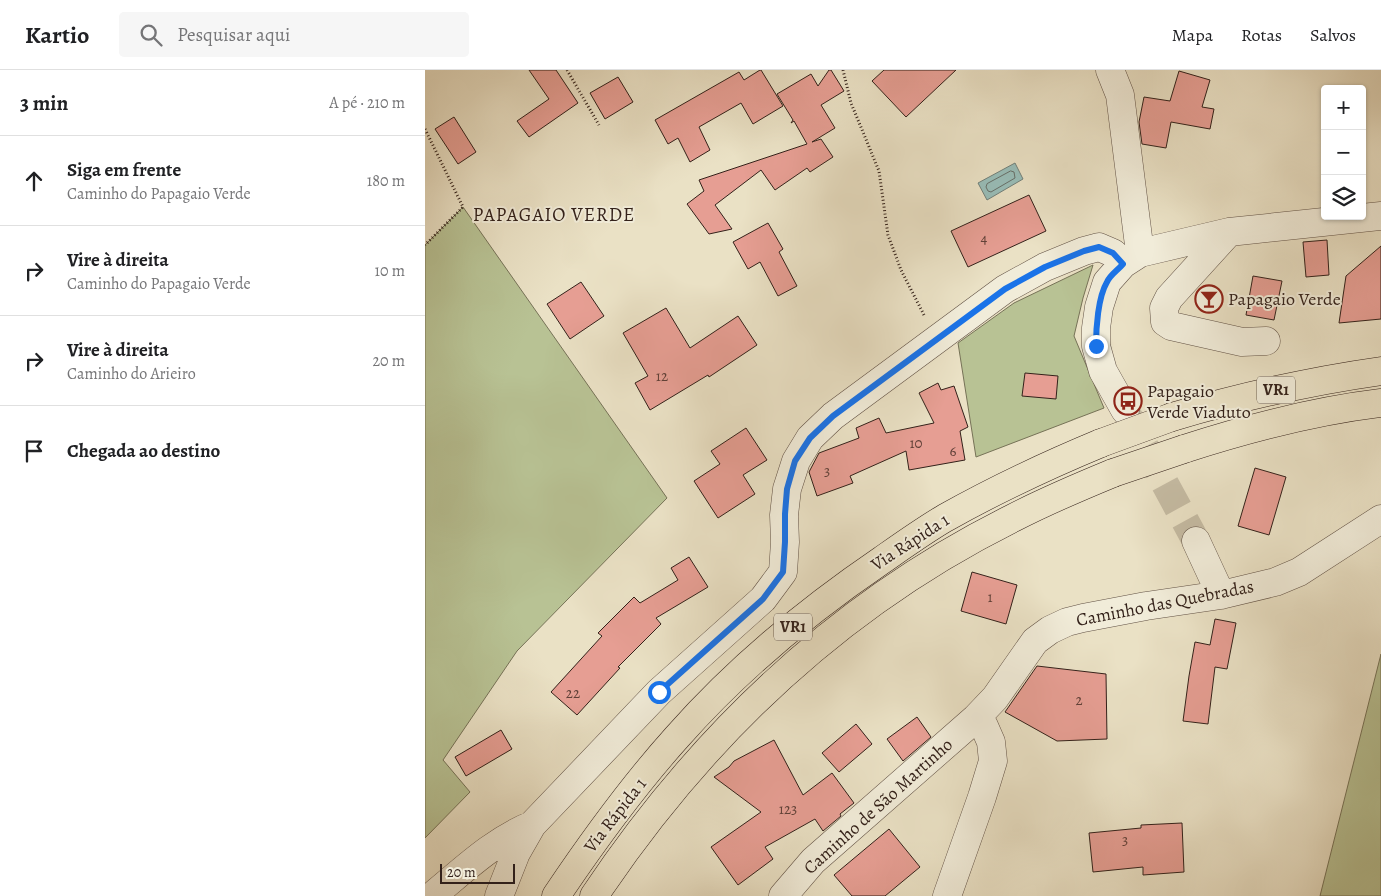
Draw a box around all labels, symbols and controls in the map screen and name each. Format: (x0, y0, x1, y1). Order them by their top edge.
search box (119, 12, 469, 57)
text: Kartio (25, 19, 89, 51)
icon: search (137, 21, 165, 49)
text: Pesquisar aqui (177, 22, 290, 48)
text: Mapa (1172, 23, 1213, 47)
text: Rotas (1241, 23, 1282, 47)
text: Salvos (1310, 23, 1356, 47)
map controls (1321, 85, 1366, 220)
button: + (1321, 85, 1366, 130)
text: 3 min (20, 89, 68, 117)
text: A pé · 210 m (329, 92, 405, 114)
button: − (1321, 130, 1366, 175)
text: Siga em frente (67, 157, 181, 183)
icon: ahead (20, 167, 48, 195)
text: 180 m (367, 170, 405, 192)
button: layers (1321, 175, 1366, 220)
text: Caminho do Papagaio Verde (67, 183, 251, 205)
district label: PAPAGAIO VERDE (473, 202, 635, 228)
house number: 4 (981, 228, 988, 248)
text: Vire à direita (67, 247, 169, 273)
icon: right (20, 257, 48, 285)
text: 10 m (375, 260, 405, 282)
text: Caminho do Papagaio Verde (67, 273, 251, 295)
bar icon: Papagaio Verde (1194, 284, 1224, 314)
place label: Papagaio Verde (1228, 287, 1341, 311)
route end (1085, 335, 1108, 358)
text: Vire à direita (67, 337, 169, 363)
icon: right (20, 347, 48, 375)
text: 20 m (372, 350, 405, 372)
text: Caminho do Arieiro (67, 363, 196, 385)
house number: 12 (656, 366, 668, 386)
road number: VR1 (1257, 376, 1295, 404)
place label: Papagaio Verde Viaduto (1146, 379, 1251, 424)
bus stop icon: Papagaio Verde Viaduto (1113, 386, 1143, 416)
house number: 10 (909, 433, 923, 453)
icon: arrive (20, 437, 48, 465)
text: Chegada ao destino (67, 438, 220, 464)
house number: 6 (950, 441, 957, 461)
house number: 3 (824, 461, 830, 481)
street label: Via Rápida 1 (865, 508, 954, 577)
street label: Caminho das Quebradas (1074, 574, 1256, 632)
house number: 1 (987, 587, 993, 607)
road number: VR1 (774, 614, 812, 640)
route start (648, 681, 671, 704)
house number: 22 (566, 683, 580, 703)
house number: 2 (1075, 690, 1083, 710)
street label: Caminho de São Martinho (798, 733, 958, 879)
street label: Via Rápida 1 (578, 773, 652, 858)
house number: 123 (779, 799, 797, 819)
house number: 3 (1122, 830, 1128, 850)
scale bar (440, 861, 515, 884)
text: 20 m (447, 863, 476, 882)

